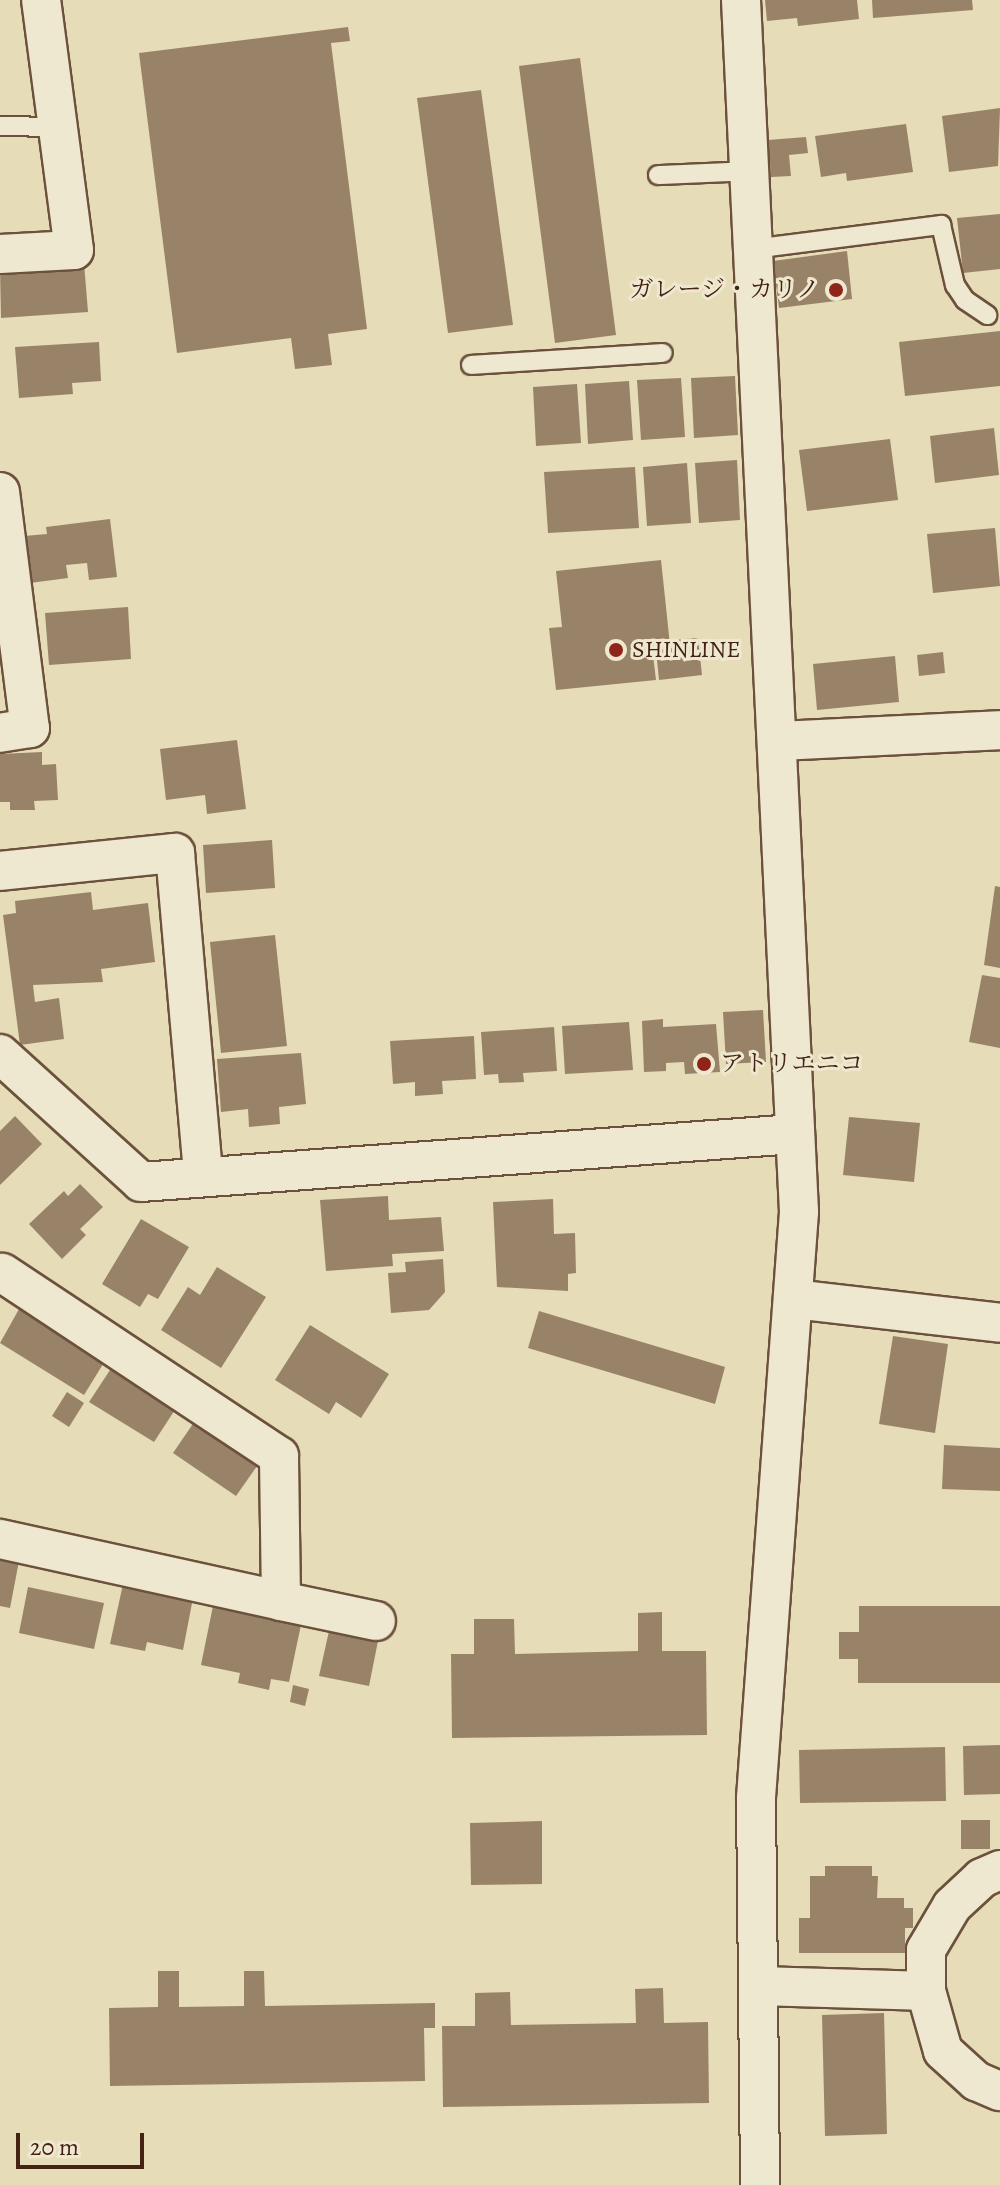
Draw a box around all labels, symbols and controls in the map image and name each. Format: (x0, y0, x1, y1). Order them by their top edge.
place label: ガレージ・カリノ (628, 276, 820, 304)
marker: ガレージ・カリノ (827, 281, 845, 299)
place label: SHINLINE (632, 636, 741, 664)
marker: SHINLINE (607, 641, 625, 659)
place label: アトリエニコ (720, 1050, 864, 1078)
marker: アトリエニコ (695, 1055, 713, 1073)
scale bar (20, 2117, 148, 2167)
text: 20 m (30, 2131, 79, 2163)

